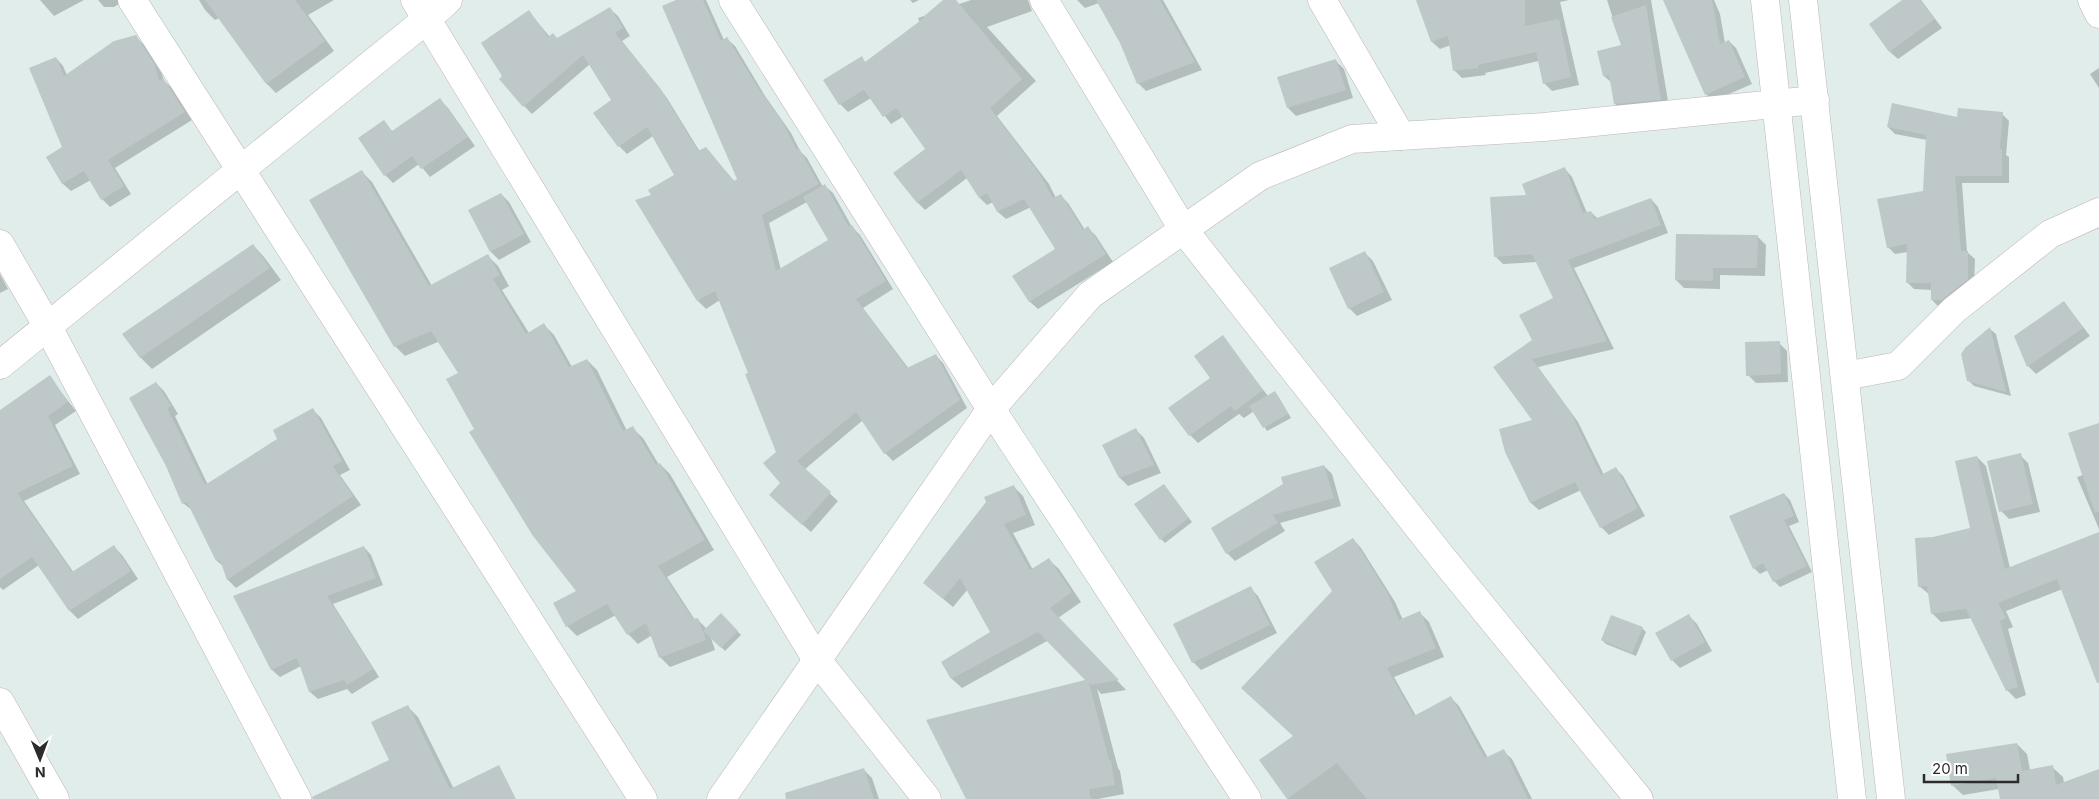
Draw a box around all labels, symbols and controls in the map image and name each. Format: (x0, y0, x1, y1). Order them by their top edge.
north arrow (15, 734, 65, 784)
scale bar (1924, 752, 2018, 784)
text: 20 m (1932, 759, 1968, 778)
text: N (35, 764, 46, 781)

